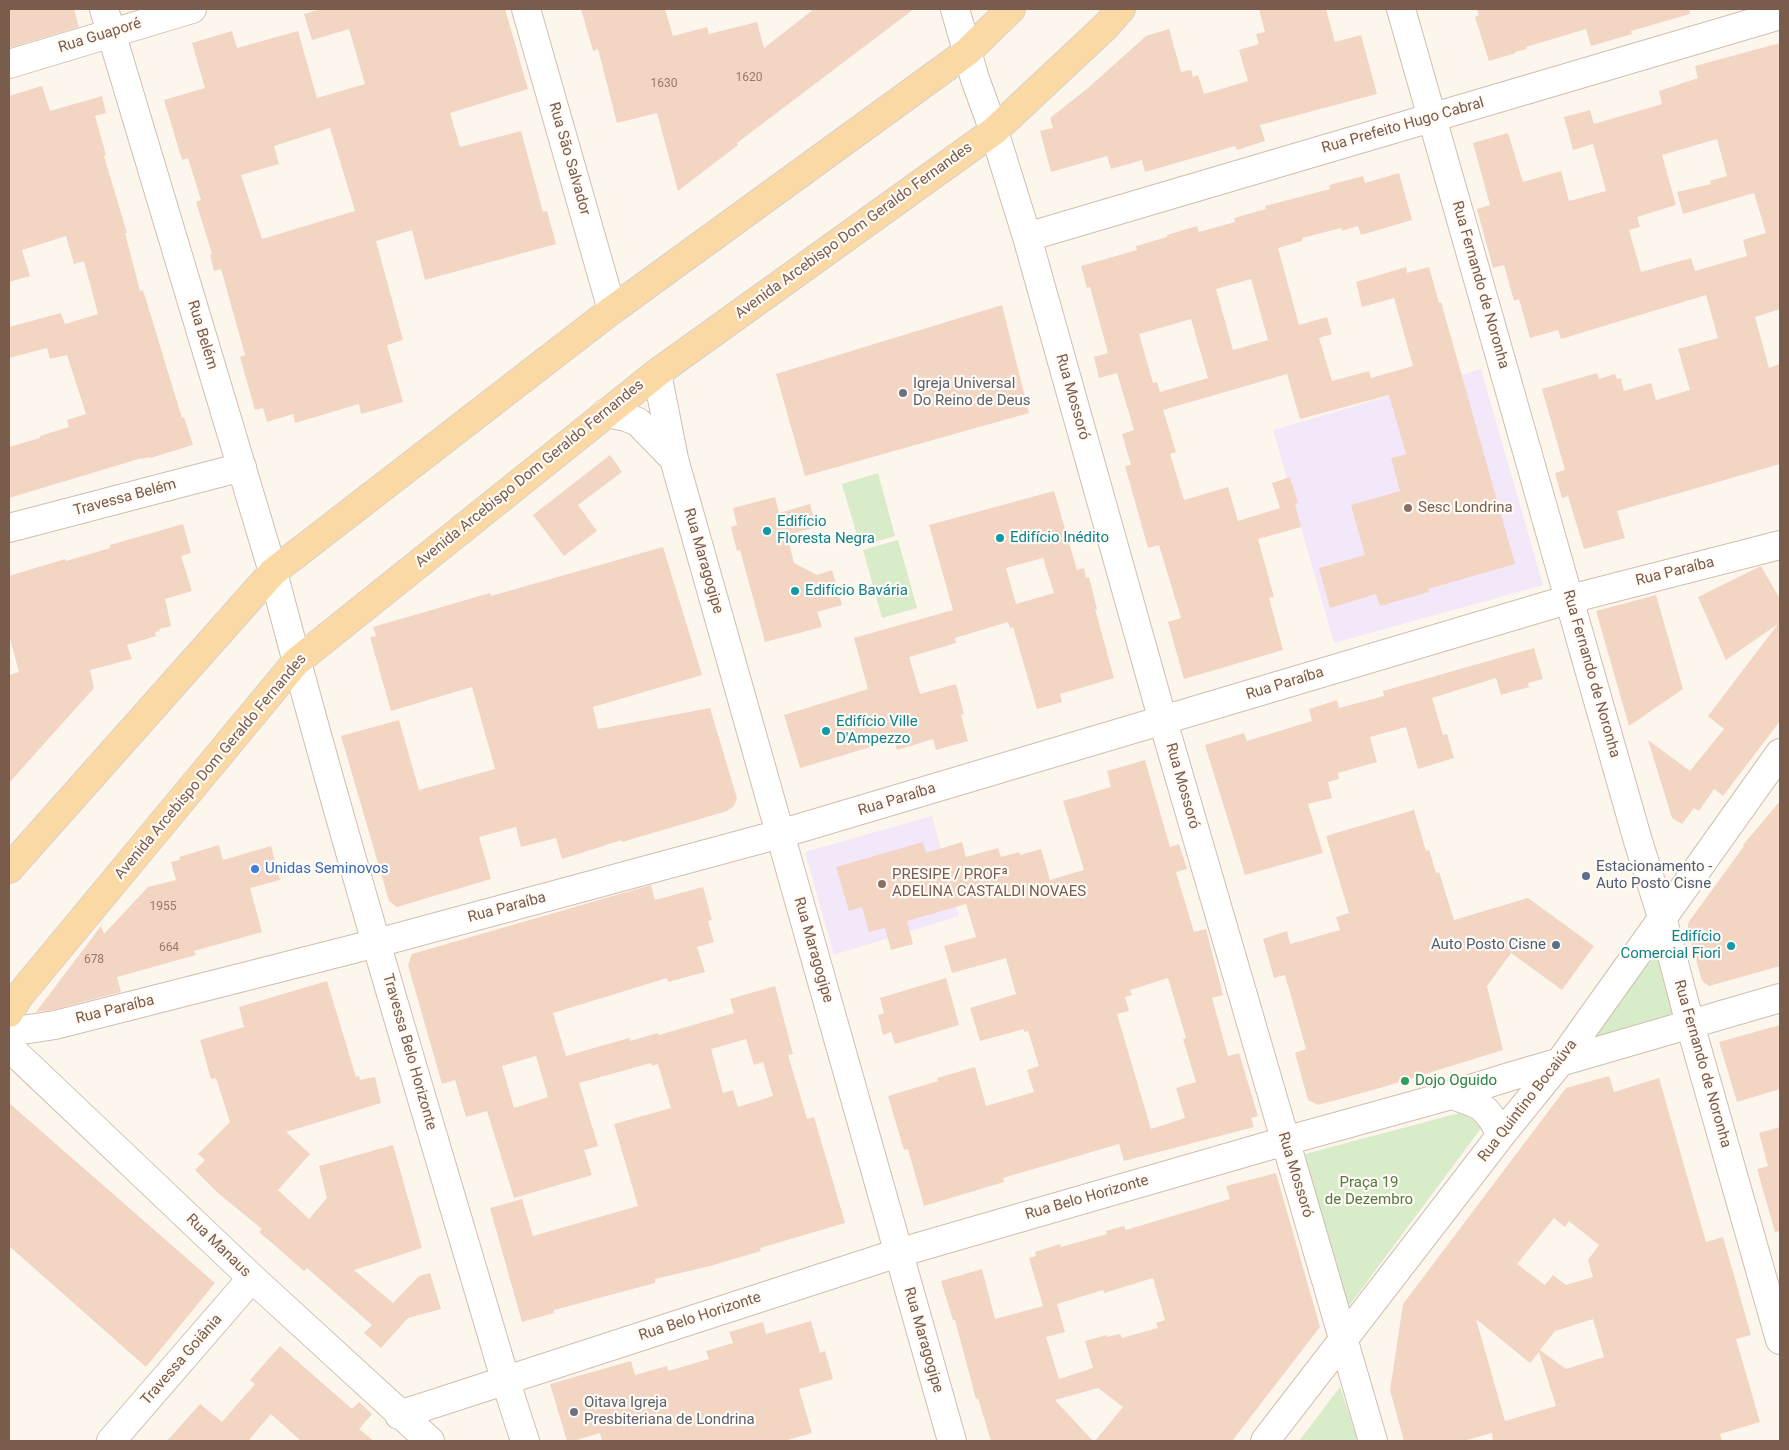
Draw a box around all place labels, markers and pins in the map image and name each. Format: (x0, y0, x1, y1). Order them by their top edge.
place label: Igreja Universal Do Reino de Deus (913, 375, 1030, 410)
marker: Igreja Universal Do Reino de Deus (897, 387, 909, 399)
place label: Sesc Londrina (1418, 499, 1513, 517)
marker: Sesc Londrina (1402, 502, 1414, 514)
place label: Edifício Floresta Negra (777, 513, 875, 548)
marker: Edifício Floresta Negra (761, 525, 773, 537)
place label: Edifício Inédito (1010, 529, 1109, 547)
marker: Edifício Inédito (994, 532, 1006, 544)
place label: Edifício Bavária (805, 582, 908, 600)
marker: Edifício Bavária (789, 585, 801, 597)
place label: Edifício Ville D'Ampezzo (836, 713, 918, 748)
marker: Edifício Ville D'Ampezzo (820, 725, 832, 737)
place label: Estacionamento - Auto Posto Cisne (1596, 858, 1712, 893)
place label: Unidas Seminovos (265, 860, 389, 878)
marker: Unidas Seminovos (249, 863, 261, 875)
place label: PRESIPE / PROFª ADELINA CASTALDI NOVAES (892, 866, 1086, 901)
marker: Estacionamento - Auto Posto Cisne (1580, 870, 1592, 882)
marker: PRESIPE / PROFª ADELINA CASTALDI NOVAES (876, 878, 888, 890)
place label: Edifício Comercial Fiori (1620, 928, 1721, 963)
place label: Auto Posto Cisne (1431, 936, 1546, 954)
marker: Auto Posto Cisne (1550, 939, 1562, 951)
marker: Edifício Comercial Fiori (1725, 940, 1737, 952)
place label: Dojo Oguido (1415, 1072, 1497, 1090)
marker: Dojo Oguido (1399, 1075, 1411, 1087)
place label: Oitava Igreja Presbiteriana de Londrina (584, 1394, 755, 1429)
marker: Oitava Igreja Presbiteriana de Londrina (568, 1406, 580, 1418)

